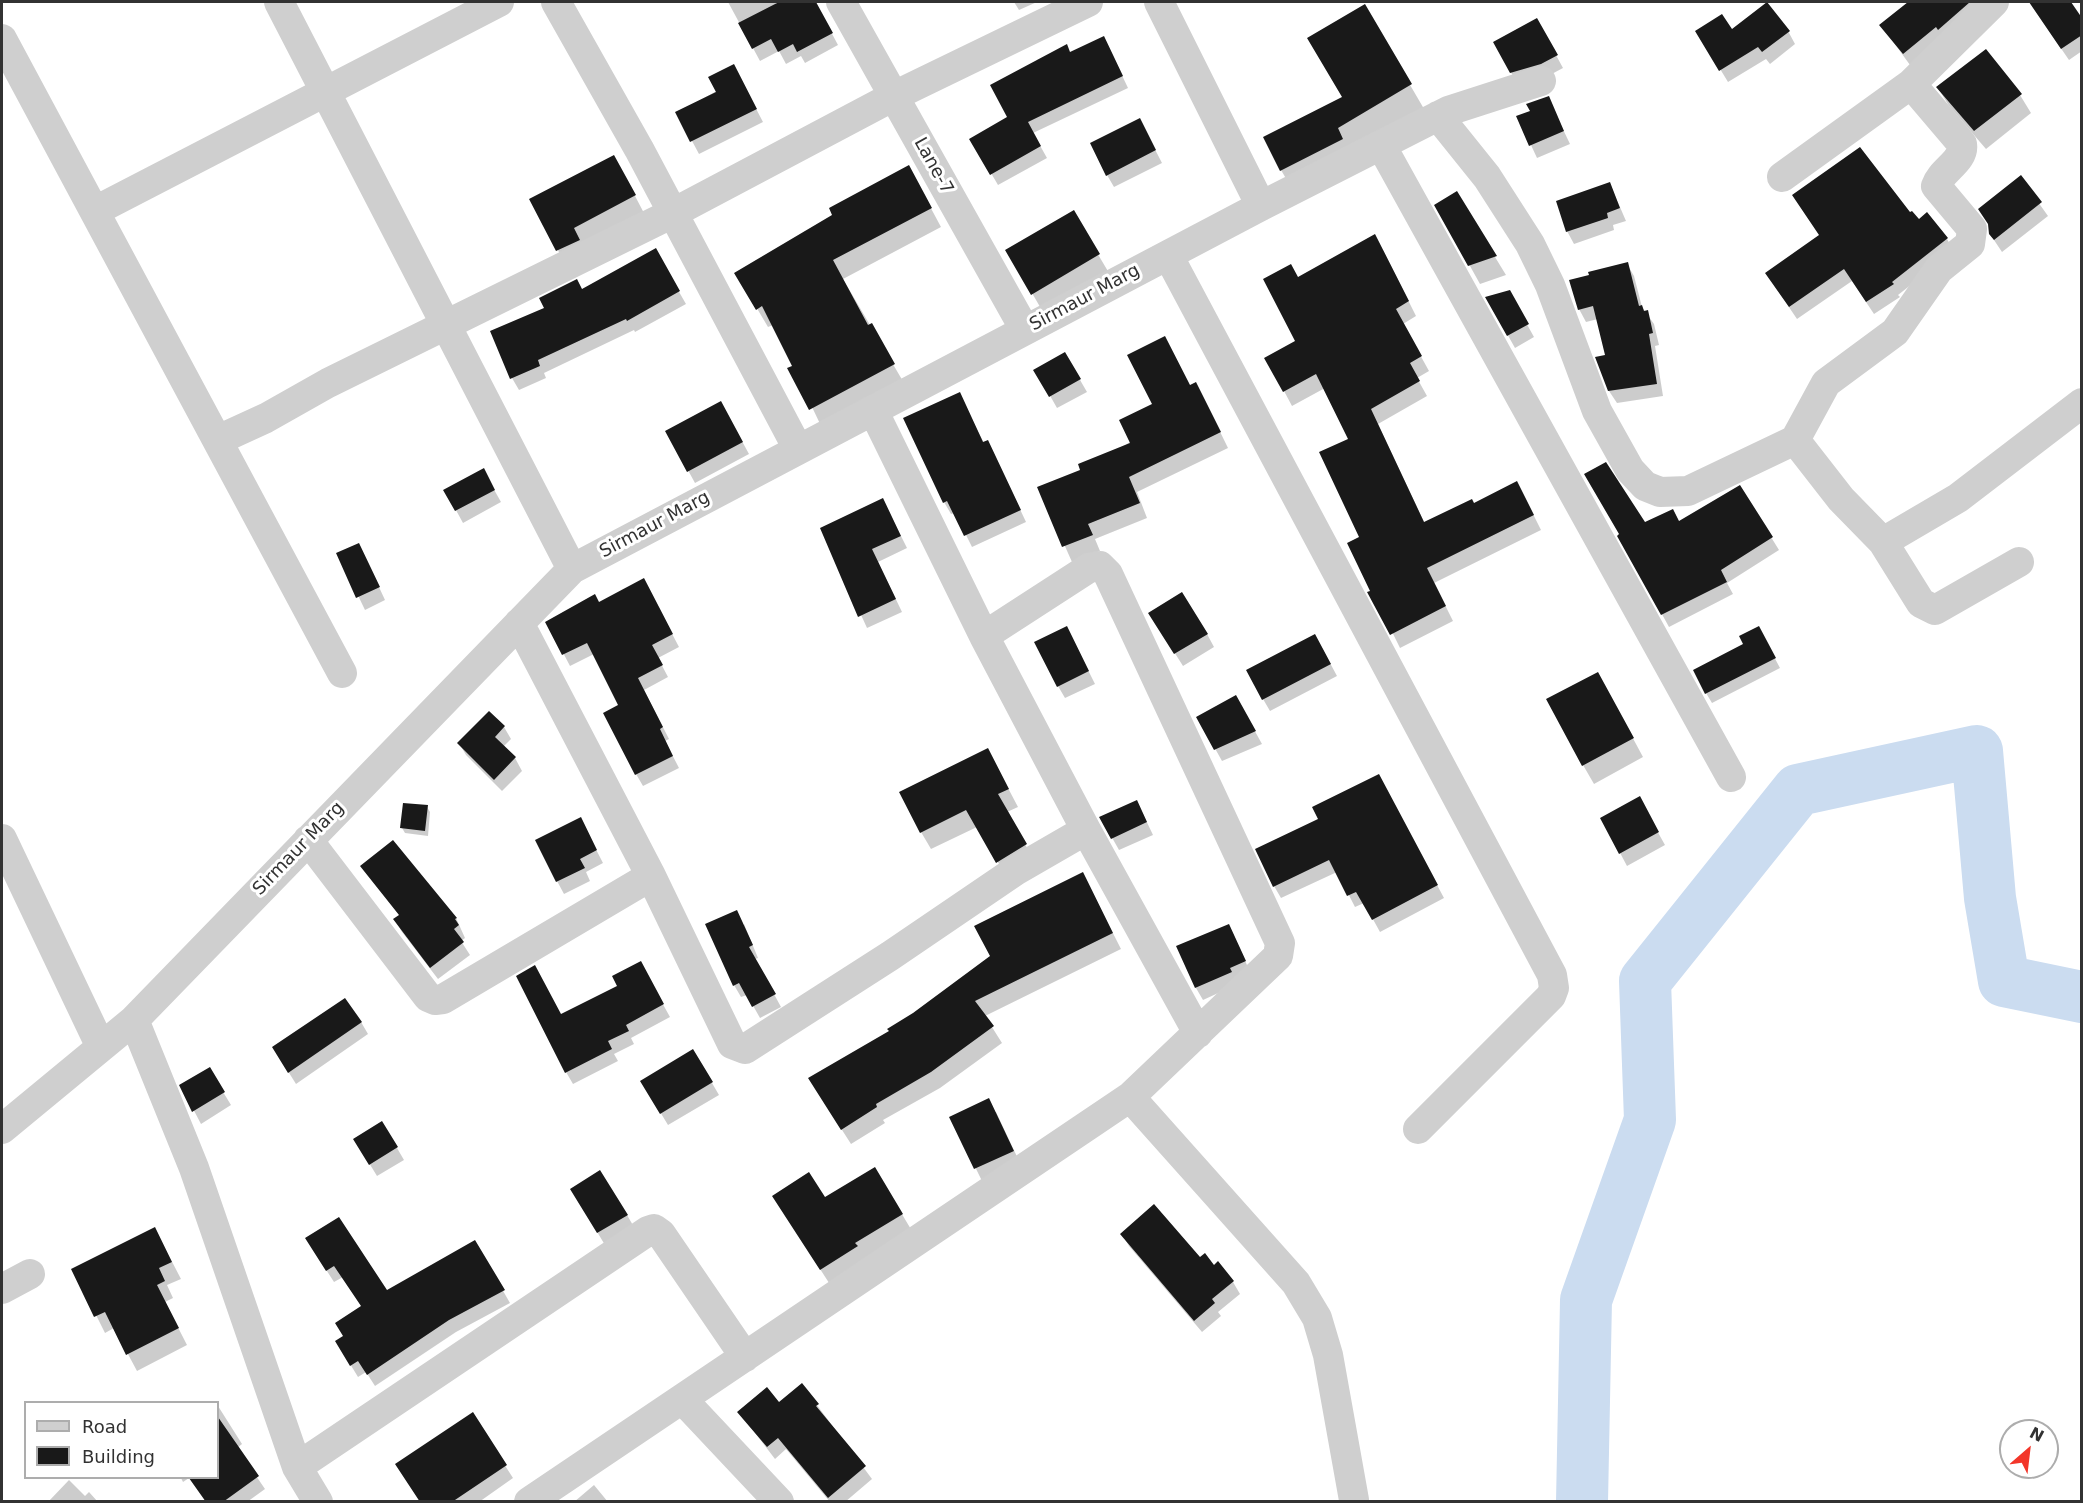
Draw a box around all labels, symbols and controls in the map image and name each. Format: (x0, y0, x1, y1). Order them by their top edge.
street label: Lane-7 (909, 134, 957, 198)
street label: Sirmaur Marg (1026, 260, 1144, 336)
street label: Sirmaur Marg (596, 487, 714, 563)
street label: Sirmaur Marg (249, 798, 349, 900)
legend (24, 1401, 219, 1479)
text: Road (82, 1416, 127, 1437)
north arrow (1999, 1419, 2059, 1479)
text: N (2026, 1423, 2047, 1446)
text: Building (82, 1446, 155, 1467)

